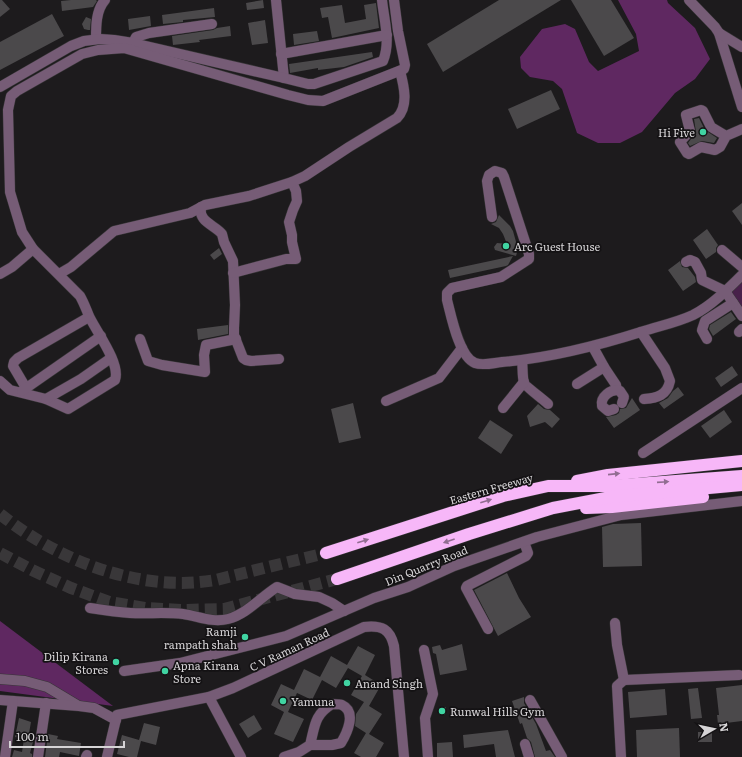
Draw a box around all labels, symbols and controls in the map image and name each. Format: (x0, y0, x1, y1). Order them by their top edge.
place label: Hi Five (658, 124, 695, 140)
marker: Hi Five (698, 127, 708, 137)
place label: Arc Guest House (514, 238, 600, 254)
marker: Arc Guest House (501, 241, 511, 251)
street label: Eastern Freeway (447, 468, 535, 508)
one-way arrow (608, 471, 620, 477)
one-way arrow (657, 479, 669, 486)
one-way arrow (481, 498, 493, 504)
one-way arrow (357, 538, 369, 544)
one-way arrow (442, 538, 454, 544)
street label: Din Quarry Road (382, 541, 470, 589)
place label: Ramji rampath shah (164, 623, 237, 652)
street label: C V Raman Road (246, 623, 332, 675)
marker: Ramji rampath shah (240, 632, 250, 642)
place label: Dilip Kirana Stores (43, 648, 108, 677)
marker: Dilip Kirana Stores (111, 657, 121, 667)
place label: Apna Kirana Store (173, 657, 239, 686)
marker: Apna Kirana Store (160, 666, 170, 676)
place label: Anand Singh (355, 675, 423, 691)
marker: Anand Singh (342, 678, 352, 688)
place label: Yamuna (291, 693, 334, 709)
marker: Yamuna (278, 696, 288, 706)
place label: Runwal Hills Gym (450, 703, 545, 719)
marker: Runwal Hills Gym (437, 706, 447, 716)
north arrow (694, 709, 734, 749)
text: N (716, 721, 733, 733)
scale bar (10, 723, 124, 749)
text: 100 m (16, 727, 49, 745)

